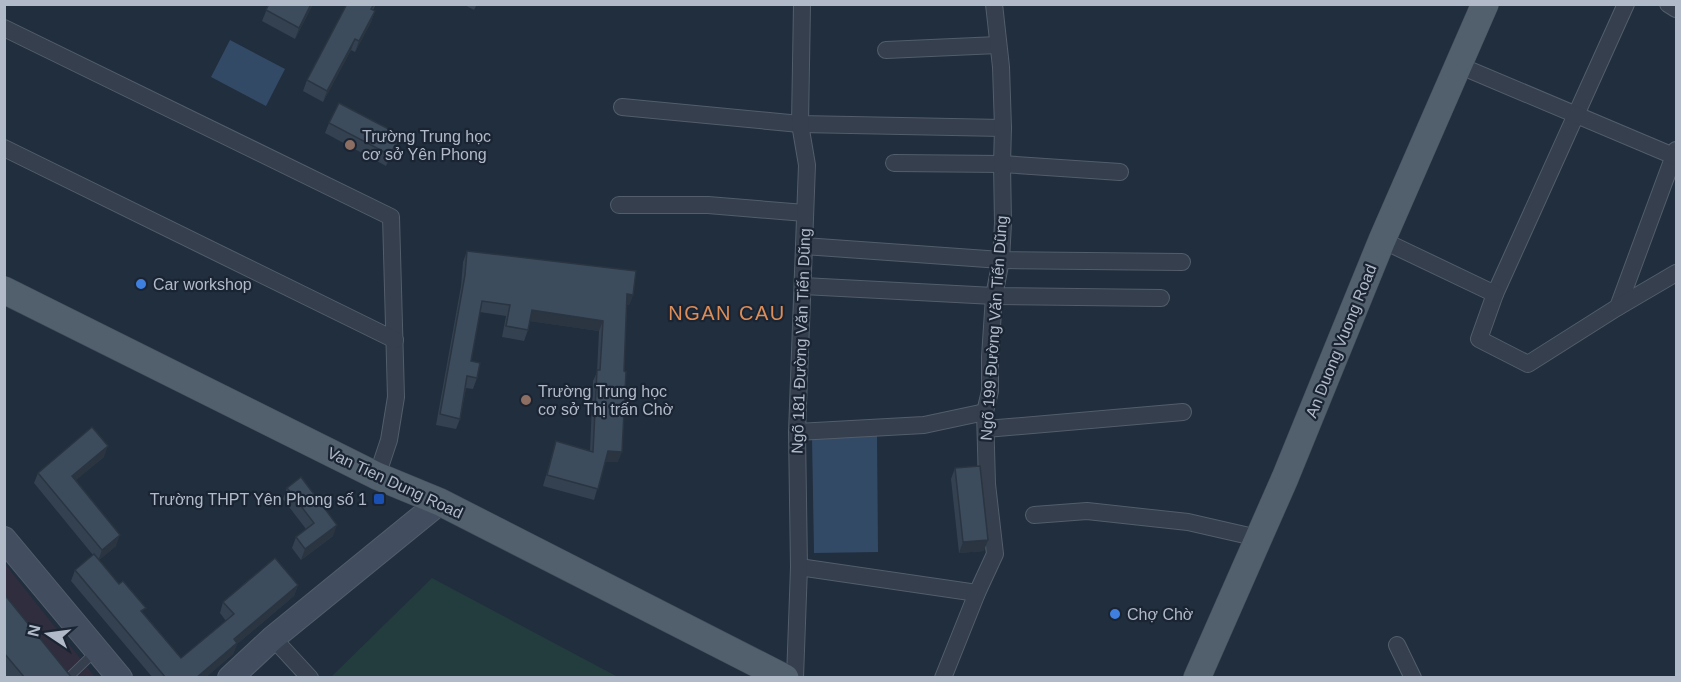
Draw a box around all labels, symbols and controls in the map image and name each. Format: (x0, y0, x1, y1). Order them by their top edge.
place label: Trường Trung học cơ sở Yên Phong (362, 128, 491, 163)
marker: Trường Trung học cơ sở Yên Phong (343, 138, 357, 152)
street label: Ngõ 199 Đường Văn Tiến Dũng (978, 215, 1010, 441)
street label: Ngõ 181 Đường Văn Tiến Dũng (789, 228, 813, 454)
street label: An Duong Vuong Road (1302, 262, 1380, 420)
place label: Car workshop (153, 276, 252, 293)
marker: Car workshop (134, 277, 148, 291)
district label: NGAN CAU (668, 302, 786, 324)
place label: Trường Trung học cơ sở Thị trấn Chờ (538, 383, 674, 418)
marker: Trường Trung học cơ sở Thị trấn Chờ (519, 393, 533, 407)
street label: Van Tien Dung Road (325, 444, 465, 522)
place label: Trường THPT Yên Phong số 1 (150, 491, 367, 508)
marker: Trường THPT Yên Phong số 1 (372, 492, 386, 506)
north arrow (18, 604, 78, 664)
place label: Chợ Chờ (1127, 606, 1194, 623)
marker: Chợ Chờ (1108, 607, 1122, 621)
text: N (24, 623, 43, 638)

